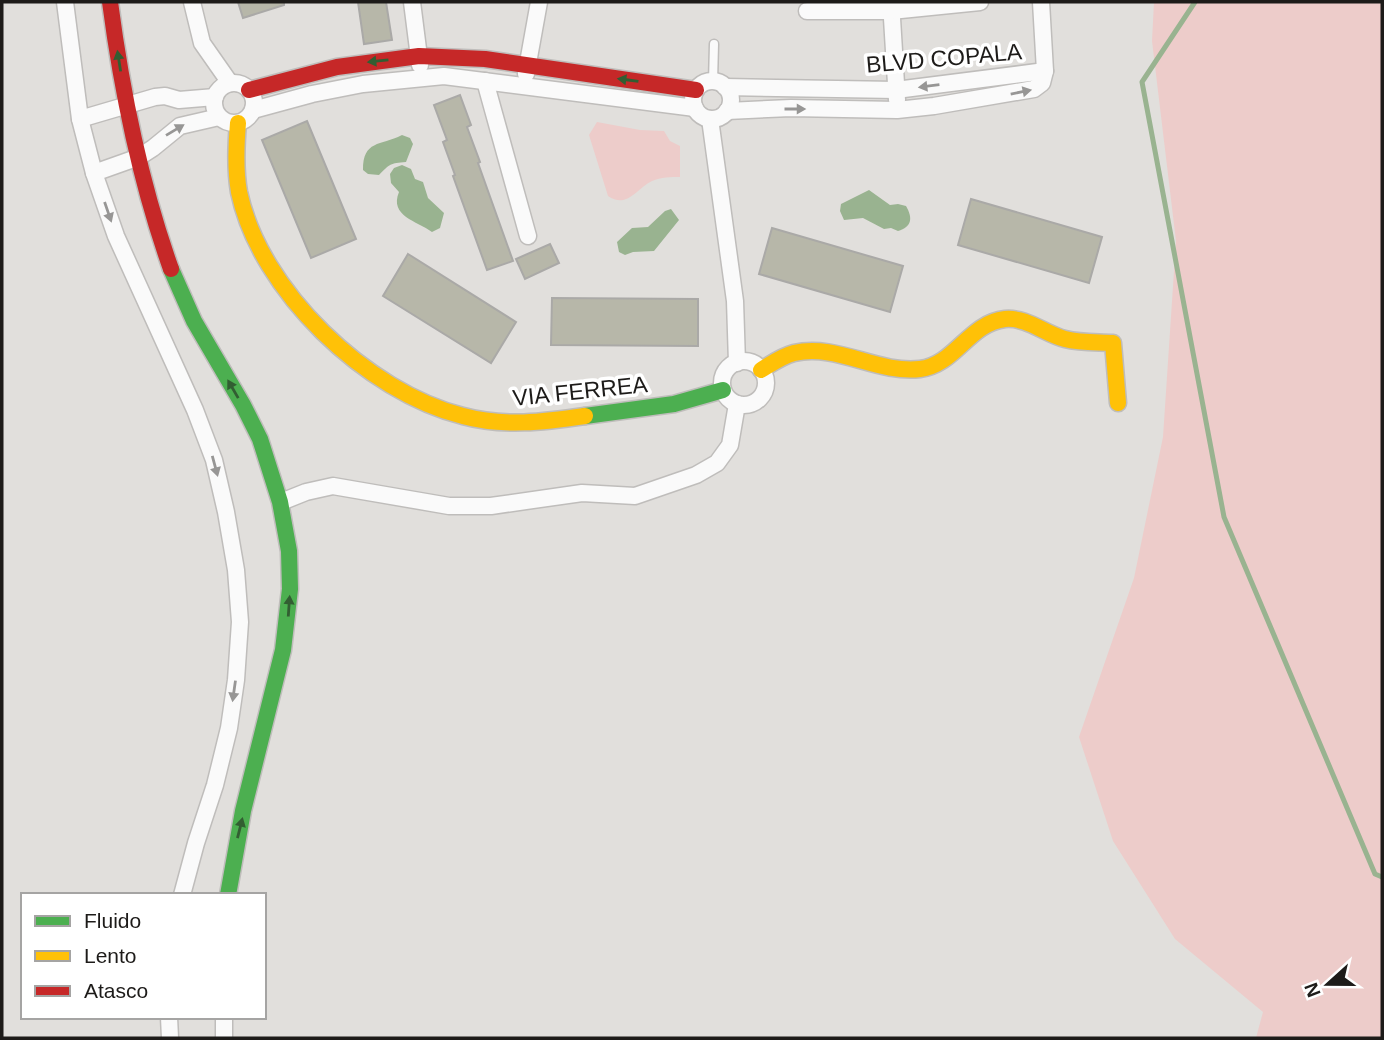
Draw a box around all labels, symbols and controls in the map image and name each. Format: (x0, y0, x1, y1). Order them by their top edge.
street label: BLVD COPALA (865, 38, 1024, 78)
one-way arrow (113, 50, 124, 72)
one-way arrow (367, 55, 389, 66)
one-way arrow (617, 74, 639, 85)
one-way arrow (917, 80, 939, 91)
one-way arrow (1010, 86, 1032, 97)
one-way arrow (784, 103, 806, 115)
one-way arrow (166, 124, 185, 137)
one-way arrow (103, 202, 114, 223)
street label: VIA FERREA (511, 371, 649, 411)
one-way arrow (227, 380, 239, 399)
one-way arrow (210, 456, 221, 478)
one-way arrow (283, 595, 294, 617)
one-way arrow (228, 680, 239, 702)
one-way arrow (235, 817, 246, 839)
legend (21, 893, 266, 1019)
text: Fluido (84, 909, 141, 932)
text: Lento (84, 944, 137, 967)
north arrow (1293, 949, 1363, 1019)
text: Atasco (84, 979, 148, 1002)
text: N (1300, 980, 1325, 1000)

